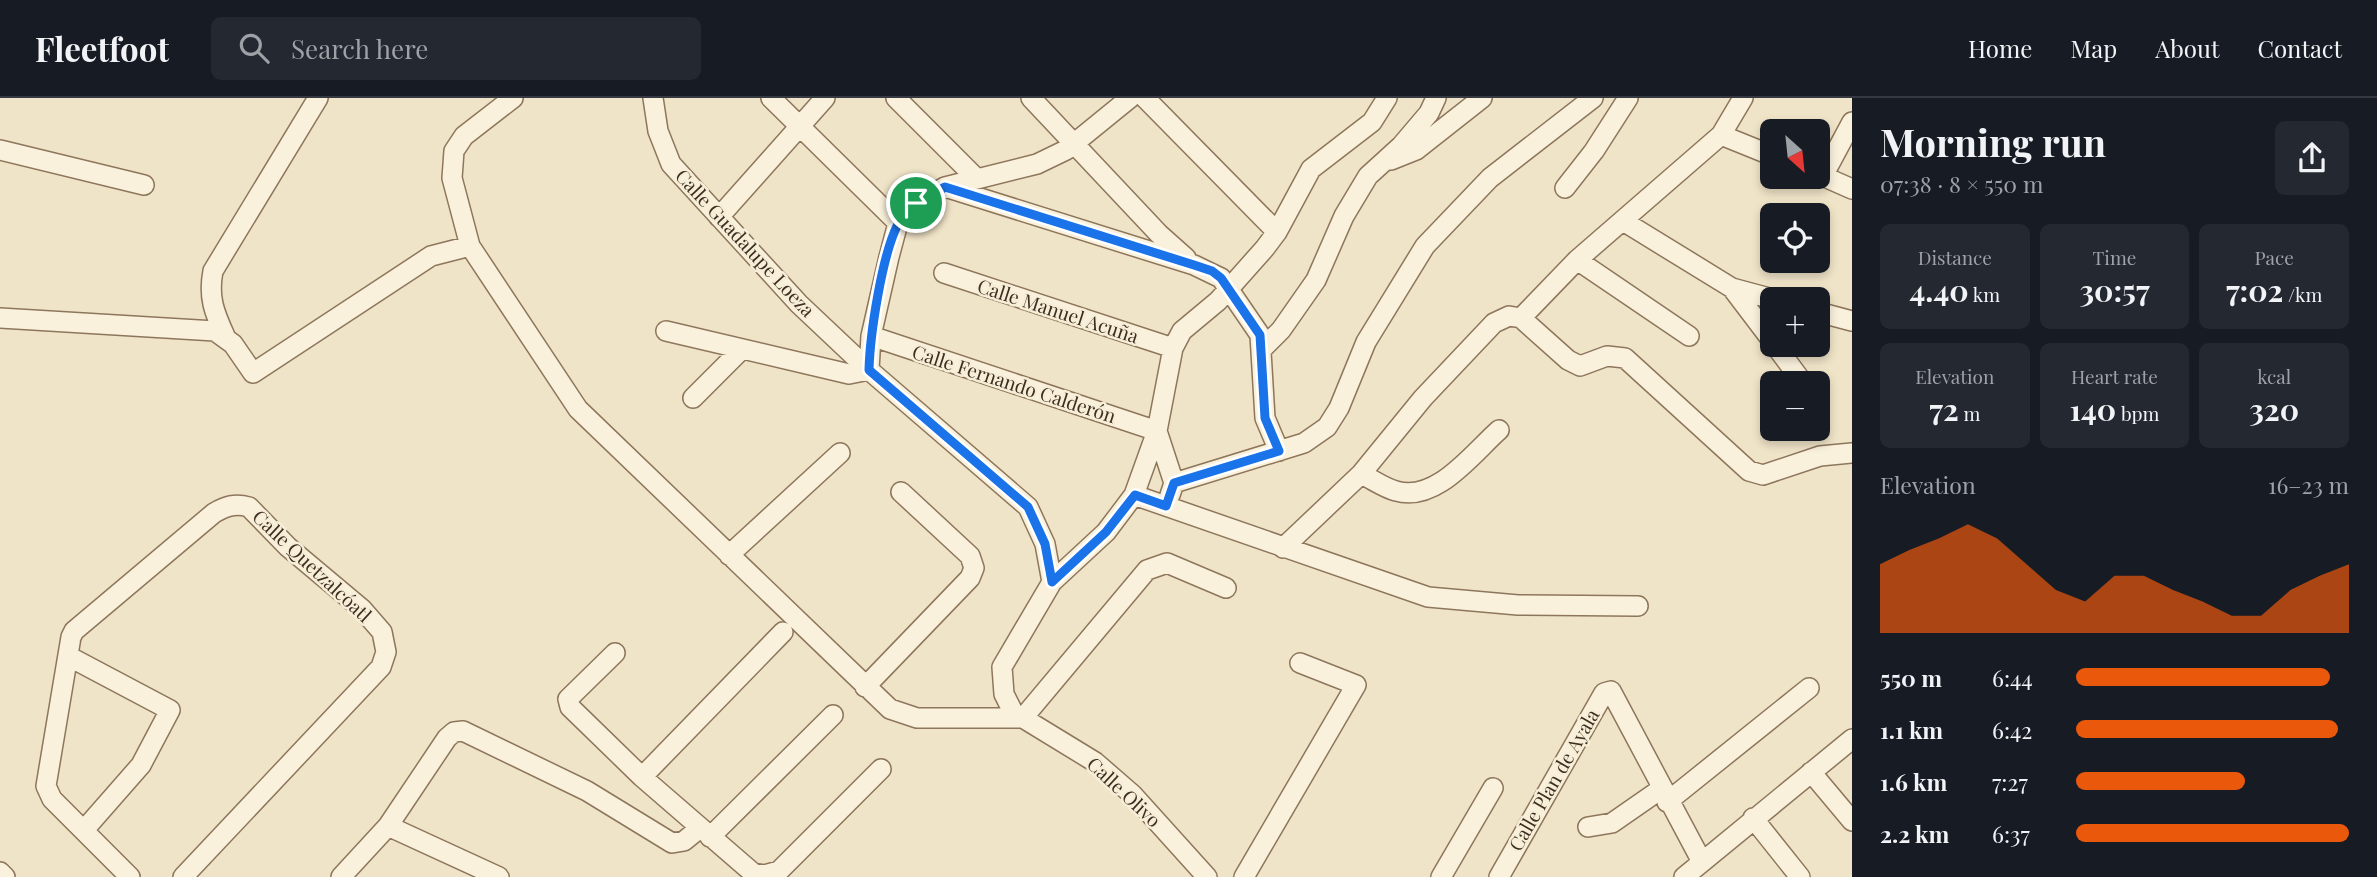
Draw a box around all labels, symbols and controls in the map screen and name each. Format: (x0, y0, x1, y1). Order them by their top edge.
search box (211, 17, 701, 80)
text: Fleetfoot (35, 26, 169, 70)
icon: search (235, 29, 273, 67)
text: Search here (291, 31, 428, 66)
text: Home (1968, 32, 2032, 64)
text: Map (2070, 32, 2117, 64)
text: About (2155, 32, 2219, 64)
text: Contact (2257, 32, 2342, 64)
text: Morning run (1880, 116, 2106, 167)
north arrow (1760, 119, 1830, 189)
map controls (1760, 119, 1830, 441)
button: share (2275, 121, 2349, 195)
street label: Calle Guadalupe Loeza (670, 163, 822, 322)
text: 07:38 · 8 × 550 m (1880, 168, 2043, 199)
pin (886, 173, 946, 233)
icon: arrive (897, 184, 935, 222)
button: locate (1760, 203, 1830, 273)
text: Distance (1918, 244, 1992, 270)
text: Time (2093, 244, 2136, 270)
text: Pace (2255, 244, 2294, 270)
text: 4.40 (1910, 270, 1969, 310)
text: 30:57 (2079, 270, 2150, 310)
text: 7:02 (2226, 270, 2283, 310)
street label: Calle Manuel Acuña (974, 272, 1143, 349)
text: km (1969, 281, 2000, 307)
text: /km (2283, 281, 2322, 307)
button: + (1760, 287, 1830, 357)
street label: Calle Fernando Calderón (909, 338, 1120, 428)
text: Elevation (1915, 363, 1994, 389)
text: Heart rate (2071, 363, 2158, 389)
text: kcal (2257, 363, 2291, 389)
button: − (1760, 371, 1830, 441)
text: 72 (1929, 389, 1959, 429)
text: 140 (2069, 389, 2116, 429)
text: 320 (2249, 389, 2299, 429)
text: m (1959, 400, 1980, 426)
text: bpm (2116, 400, 2160, 426)
text: Elevation (1880, 469, 1976, 500)
text: 16–23 m (2268, 469, 2349, 500)
street label: Calle Quetzalcóatl (247, 503, 378, 628)
text: 550 m (1880, 662, 1942, 693)
text: 6:44 (1992, 662, 2033, 693)
street label: Calle Plan de Ayala (1502, 703, 1605, 855)
text: 1.1 km (1880, 714, 1943, 745)
text: 6:42 (1992, 714, 2032, 745)
street label: Calle Olivo (1082, 750, 1167, 832)
text: 1.6 km (1880, 766, 1947, 797)
text: 7:27 (1992, 766, 2028, 797)
text: 2.2 km (1880, 818, 1949, 849)
text: 6:37 (1992, 818, 2030, 849)

